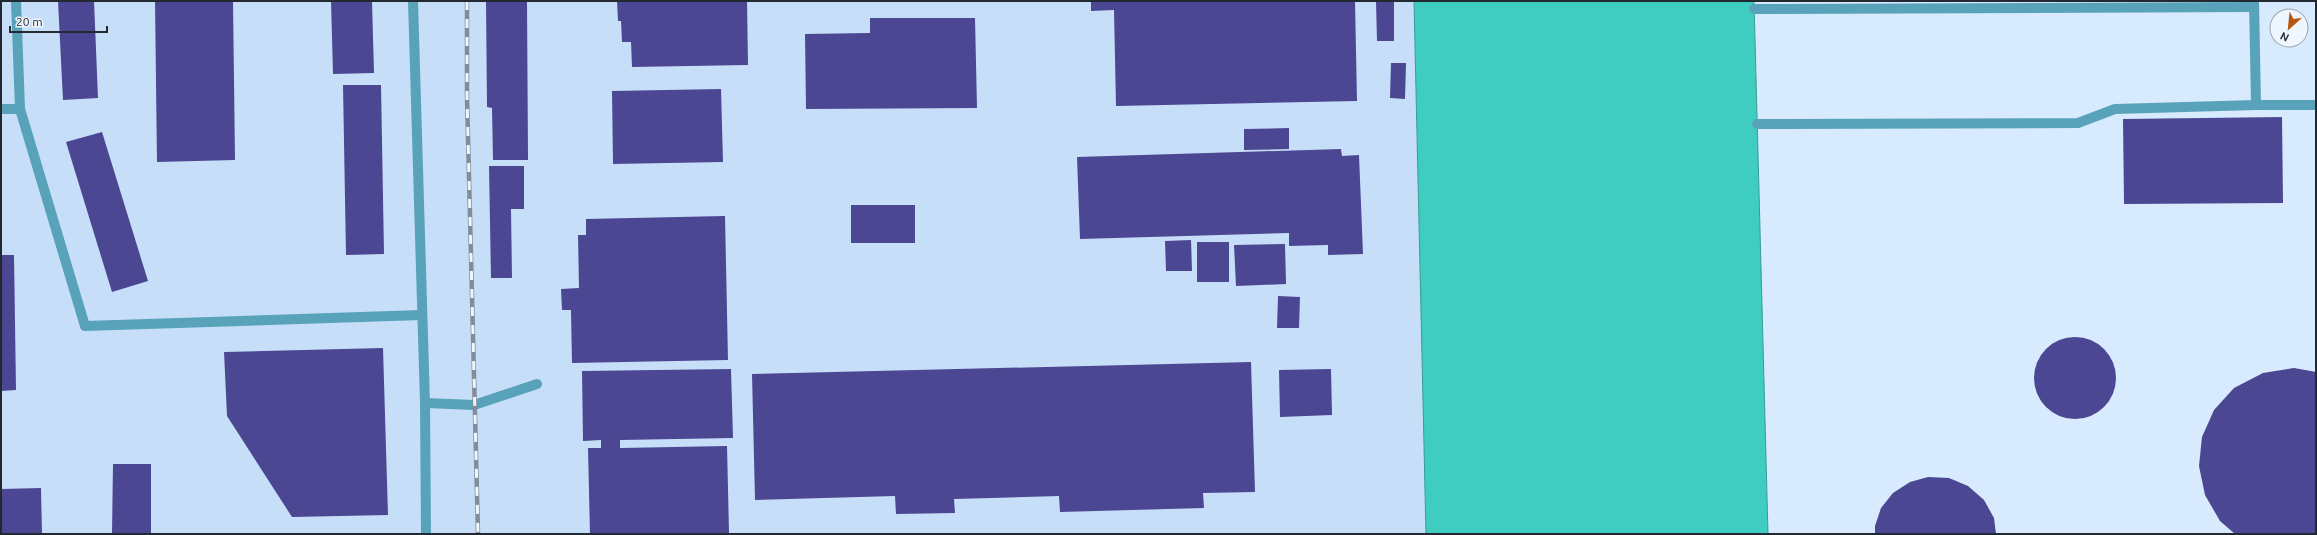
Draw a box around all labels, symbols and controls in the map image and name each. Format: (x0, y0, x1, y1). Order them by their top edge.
scale bar (10, 8, 107, 34)
north arrow (2269, 8, 2309, 48)
text: 20 m (16, 15, 43, 28)
text: N (2278, 30, 2291, 44)

